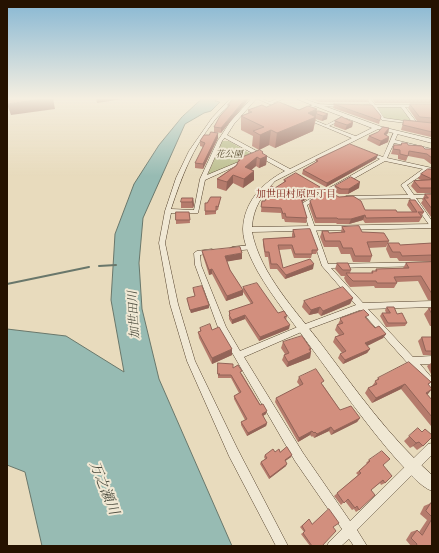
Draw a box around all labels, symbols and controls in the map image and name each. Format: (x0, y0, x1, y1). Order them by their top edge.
park label: 花公園 (216, 149, 242, 159)
district label: 加世田村原四丁目 (256, 188, 336, 200)
water label: 加世田川 (126, 291, 142, 339)
water label: 万之瀬川 (86, 459, 122, 517)

